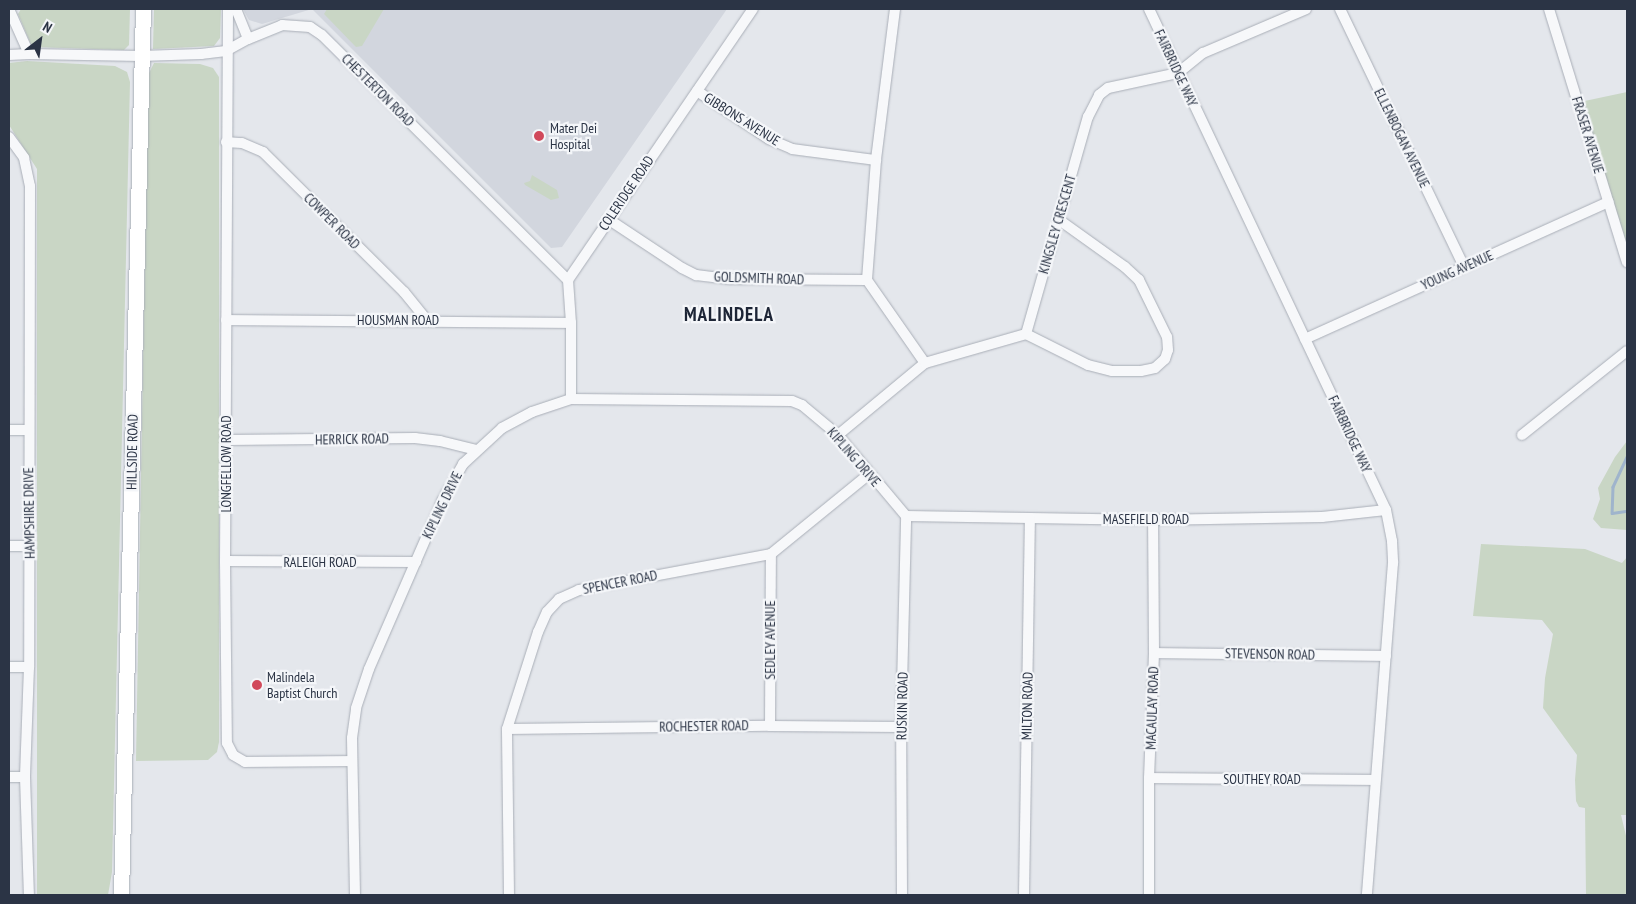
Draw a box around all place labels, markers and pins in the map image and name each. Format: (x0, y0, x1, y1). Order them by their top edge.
place label: Mater Dei Hospital (550, 120, 597, 152)
marker: Mater Dei Hospital (532, 129, 546, 143)
place label: Malindela Baptist Church (267, 669, 337, 702)
marker: Malindela Baptist Church (251, 679, 263, 691)

